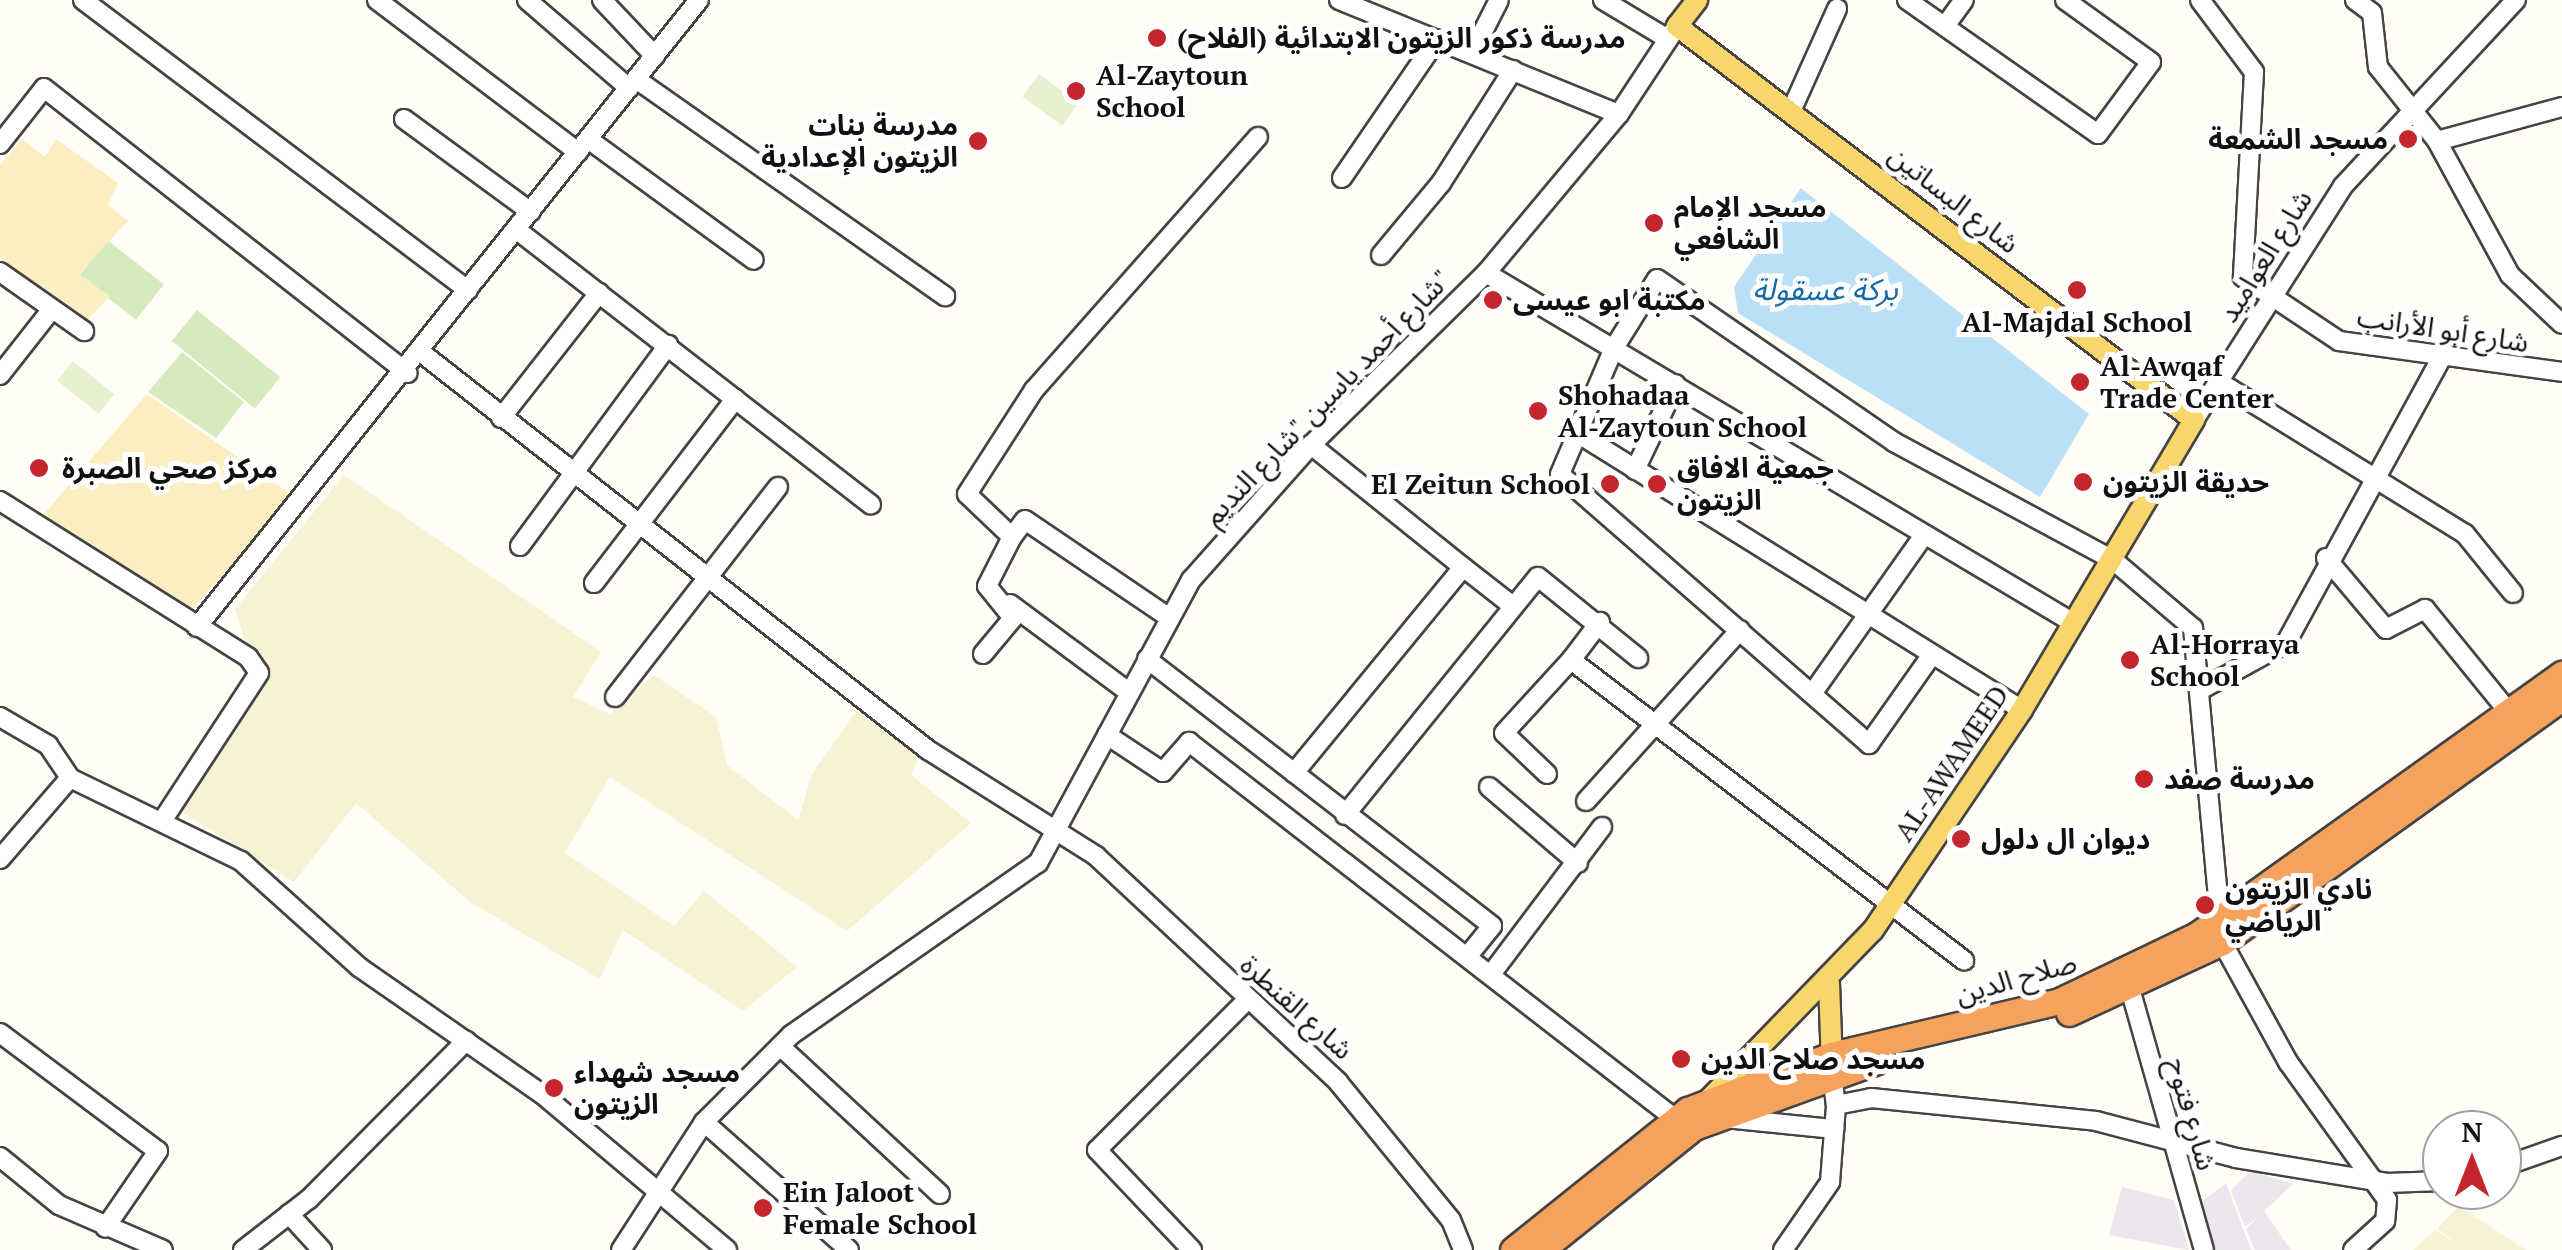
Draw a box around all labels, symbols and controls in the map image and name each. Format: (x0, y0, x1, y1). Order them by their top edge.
place label: مدرسة ذكور الزيتون الابتدائية (الفلاح) (1177, 21, 1626, 55)
marker: مدرسة ذكور الزيتون الابتدائية (الفلاح) (1146, 27, 1168, 49)
place label: Al-Zaytoun School (1096, 58, 1248, 124)
marker: Al-Zaytoun School (1065, 80, 1087, 102)
place label: مدرسة بنات الزيتون الإعدادية (761, 108, 958, 174)
place label: مسجد الشمعة (2208, 122, 2388, 156)
marker: مسجد الشمعة (2397, 128, 2419, 150)
marker: مدرسة بنات الزيتون الإعدادية (967, 130, 989, 152)
street label: شارع البساتين (1882, 138, 2026, 260)
street label: شارع العواميد (2211, 184, 2319, 328)
place label: مسجد الإمام الشافعي (1674, 190, 1827, 256)
marker: مسجد الإمام الشافعي (1643, 212, 1665, 234)
street label: شارع أحمد ياسين "شارع النديم" (1196, 262, 1458, 532)
water label: بركة عسقولة (1753, 271, 1897, 307)
marker: Al-Majdal School (2066, 279, 2088, 301)
place label: مكتبة ابو عيسى (1513, 283, 1706, 317)
marker: مكتبة ابو عيسى (1482, 289, 1504, 311)
street label: شارع أبو الأرانب (2355, 299, 2531, 359)
place label: Al-Majdal School (1962, 305, 2192, 339)
place label: Al-Awqaf Trade Center (2100, 349, 2274, 415)
marker: Al-Awqaf Trade Center (2069, 371, 2091, 393)
place label: Shohadaa Al-Zaytoun School (1558, 378, 1807, 444)
marker: Shohadaa Al-Zaytoun School (1527, 400, 1549, 422)
place label: مركز صحي الصبرة (62, 451, 278, 485)
place label: جمعية الافاق الزيتون (1677, 451, 1834, 517)
marker: مركز صحي الصبرة (26, 455, 52, 481)
place label: حديقة الزيتون (2103, 465, 2269, 499)
place label: El Zeitun School (1371, 467, 1590, 501)
marker: حديقة الزيتون (2072, 471, 2094, 493)
marker: El Zeitun School (1599, 473, 1621, 495)
marker: جمعية الافاق الزيتون (1646, 473, 1668, 495)
place label: Al-Horraya School (2150, 627, 2300, 693)
marker: Al-Horraya School (2119, 649, 2141, 671)
street label: AL-AWAMEED (1887, 679, 2015, 847)
place label: مدرسة صفد (2164, 762, 2315, 796)
marker: مدرسة صفد (2133, 768, 2155, 790)
place label: ديوان ال دلول (1981, 822, 2150, 856)
marker: ديوان ال دلول (1950, 828, 1972, 850)
place label: نادي الزيتون الرياضي (2225, 872, 2372, 938)
marker: نادي الزيتون الرياضي (2194, 894, 2216, 916)
street label: صلاح الدين (1952, 945, 2080, 1011)
street label: شارع القنطرة (1234, 948, 1360, 1066)
place label: مسجد صلاح الدين (1701, 1042, 1925, 1076)
marker: مسجد صلاح الدين (1670, 1048, 1692, 1070)
street label: شارع فتوح (2160, 1054, 2224, 1174)
place label: مسجد شهداء الزيتون (574, 1055, 740, 1121)
marker: مسجد شهداء الزيتون (543, 1077, 565, 1099)
north arrow (2422, 1110, 2522, 1210)
text: N (2461, 1113, 2483, 1150)
place label: Ein Jaloot Female School (783, 1175, 977, 1241)
marker: Ein Jaloot Female School (752, 1197, 774, 1219)

